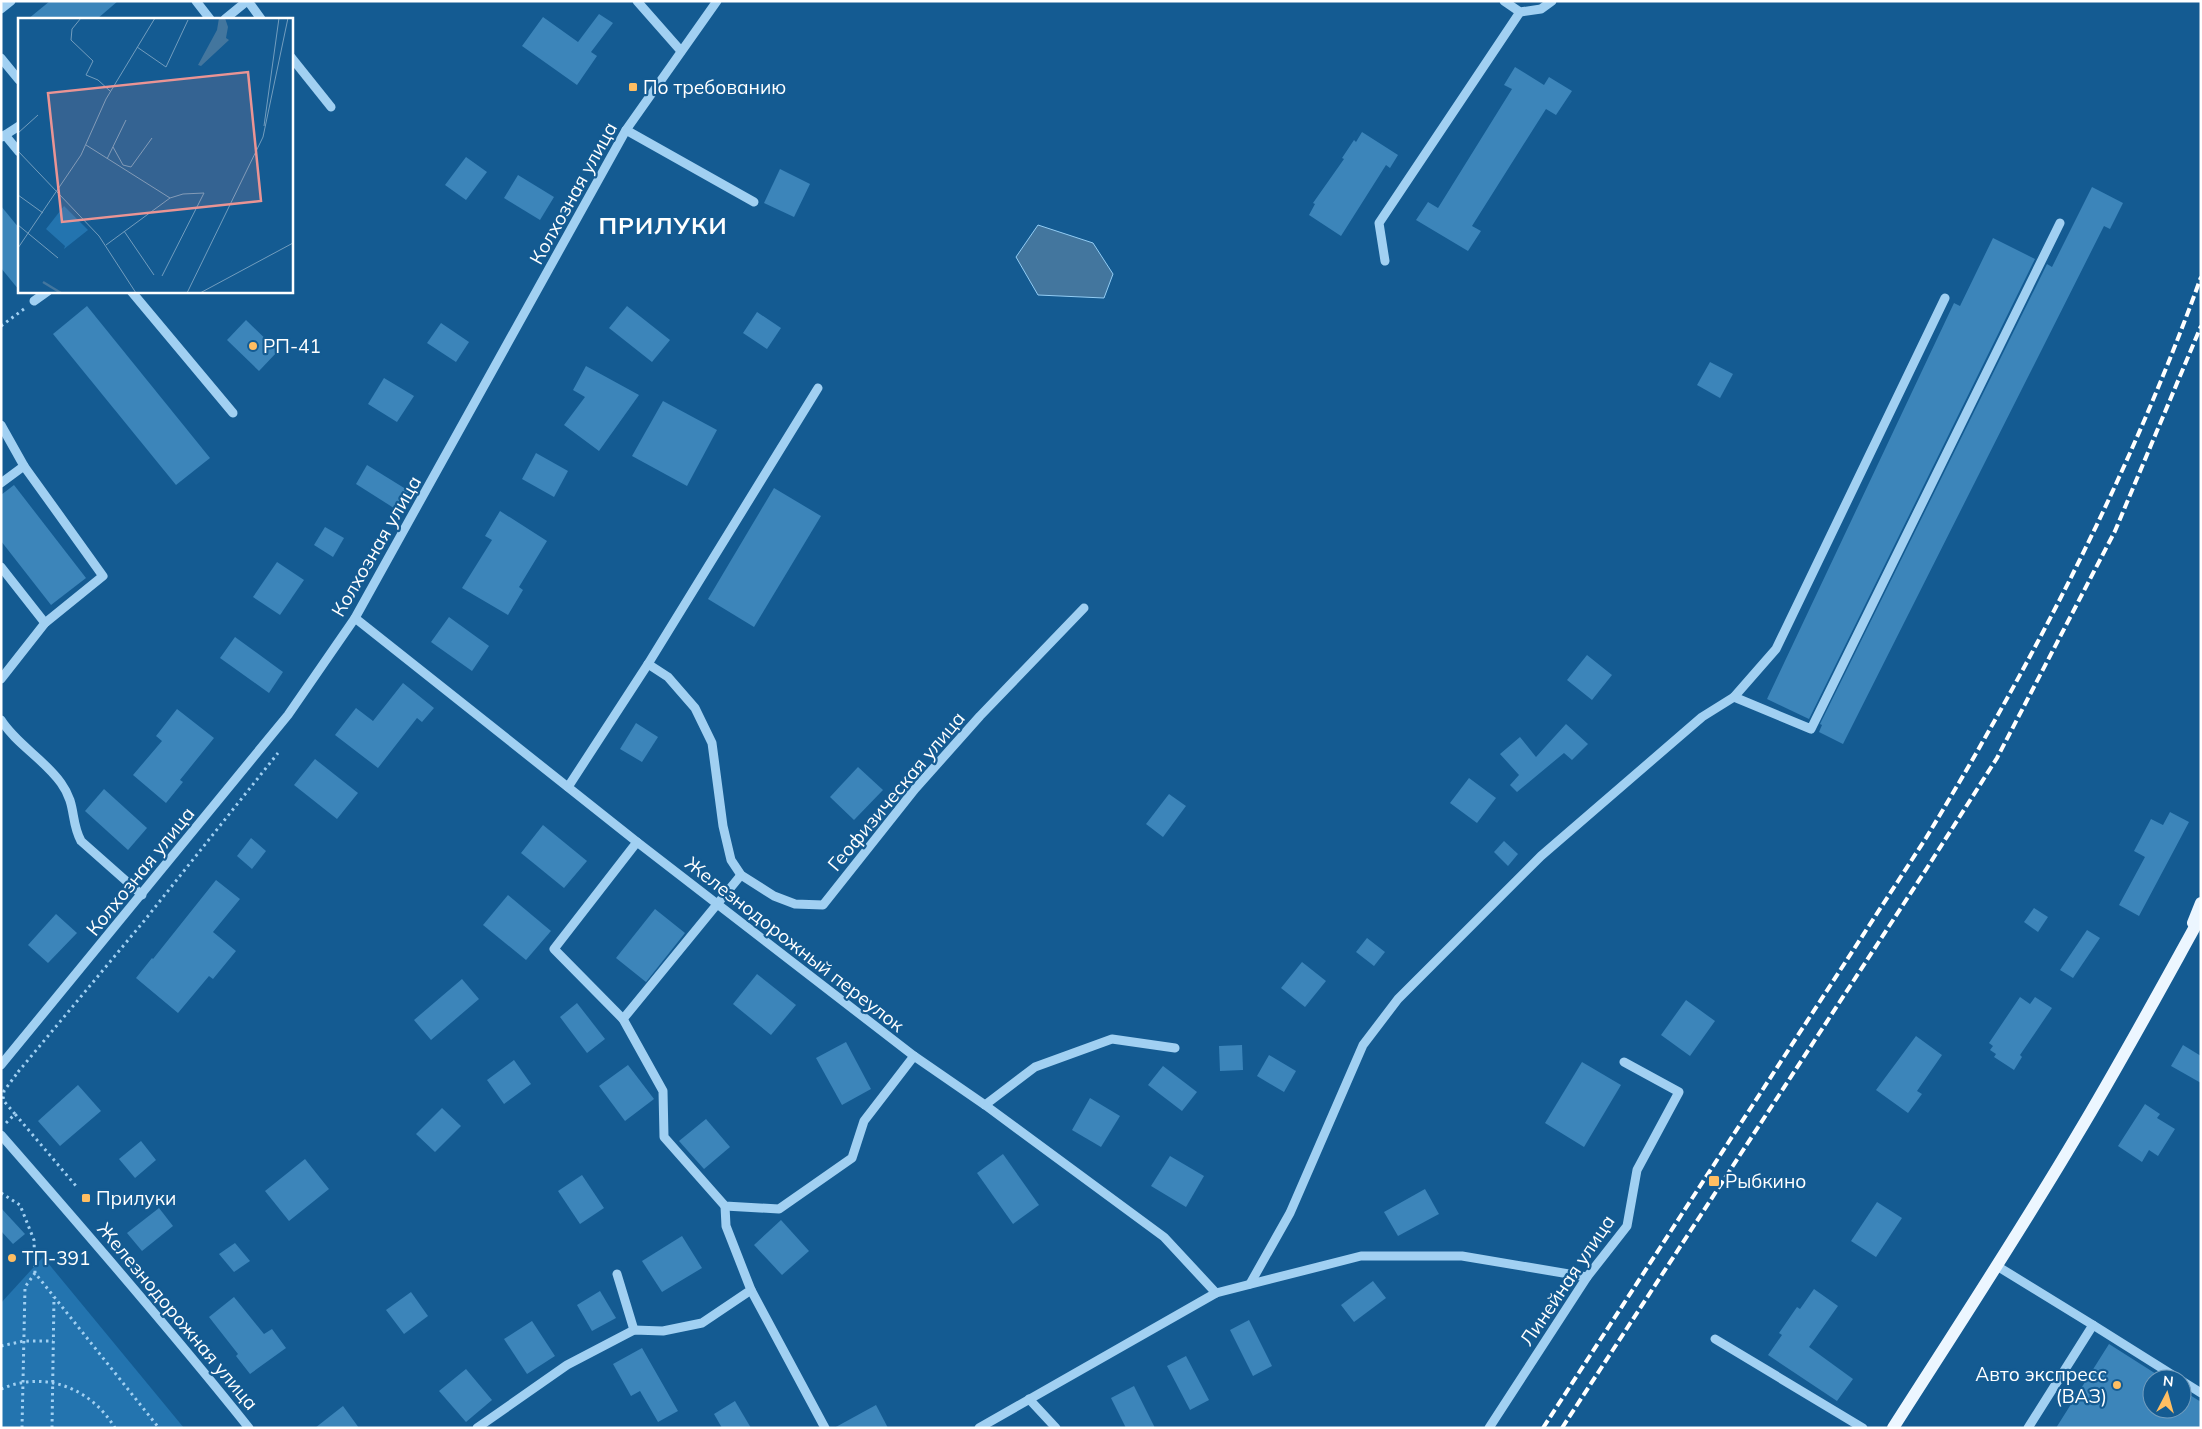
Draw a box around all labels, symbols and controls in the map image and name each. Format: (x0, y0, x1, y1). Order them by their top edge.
inset map (18, 18, 292, 292)
place label: По требованию (643, 75, 786, 99)
marker: По требованию (627, 81, 639, 93)
street label: Колхозная улица (524, 118, 622, 268)
district label: ПРИЛУКИ (598, 210, 728, 240)
place label: РП-41 (263, 334, 321, 358)
marker: РП-41 (247, 340, 259, 352)
street label: Колхозная улица (326, 471, 426, 621)
street label: Геофизическая улица (822, 706, 970, 876)
street label: Колхозная улица (81, 802, 199, 940)
street label: Железнодорожный переулок (681, 851, 910, 1037)
place label: Рыбкино (1725, 1169, 1806, 1193)
marker: Рыбкино (1707, 1174, 1721, 1188)
place label: Прилуки (96, 1186, 176, 1210)
marker: Прилуки (80, 1192, 92, 1204)
street label: Линейная улица (1514, 1210, 1620, 1350)
street label: Железнодорожная улица (93, 1217, 263, 1415)
place label: ТП-391 (22, 1246, 90, 1270)
marker: ТП-391 (6, 1252, 18, 1264)
place label: Авто экспресс (ВАЗ) (1975, 1362, 2107, 1408)
north arrow (2142, 1369, 2192, 1419)
text: N (2162, 1372, 2175, 1391)
marker: Авто экспресс (ВАЗ) (2111, 1379, 2123, 1391)

